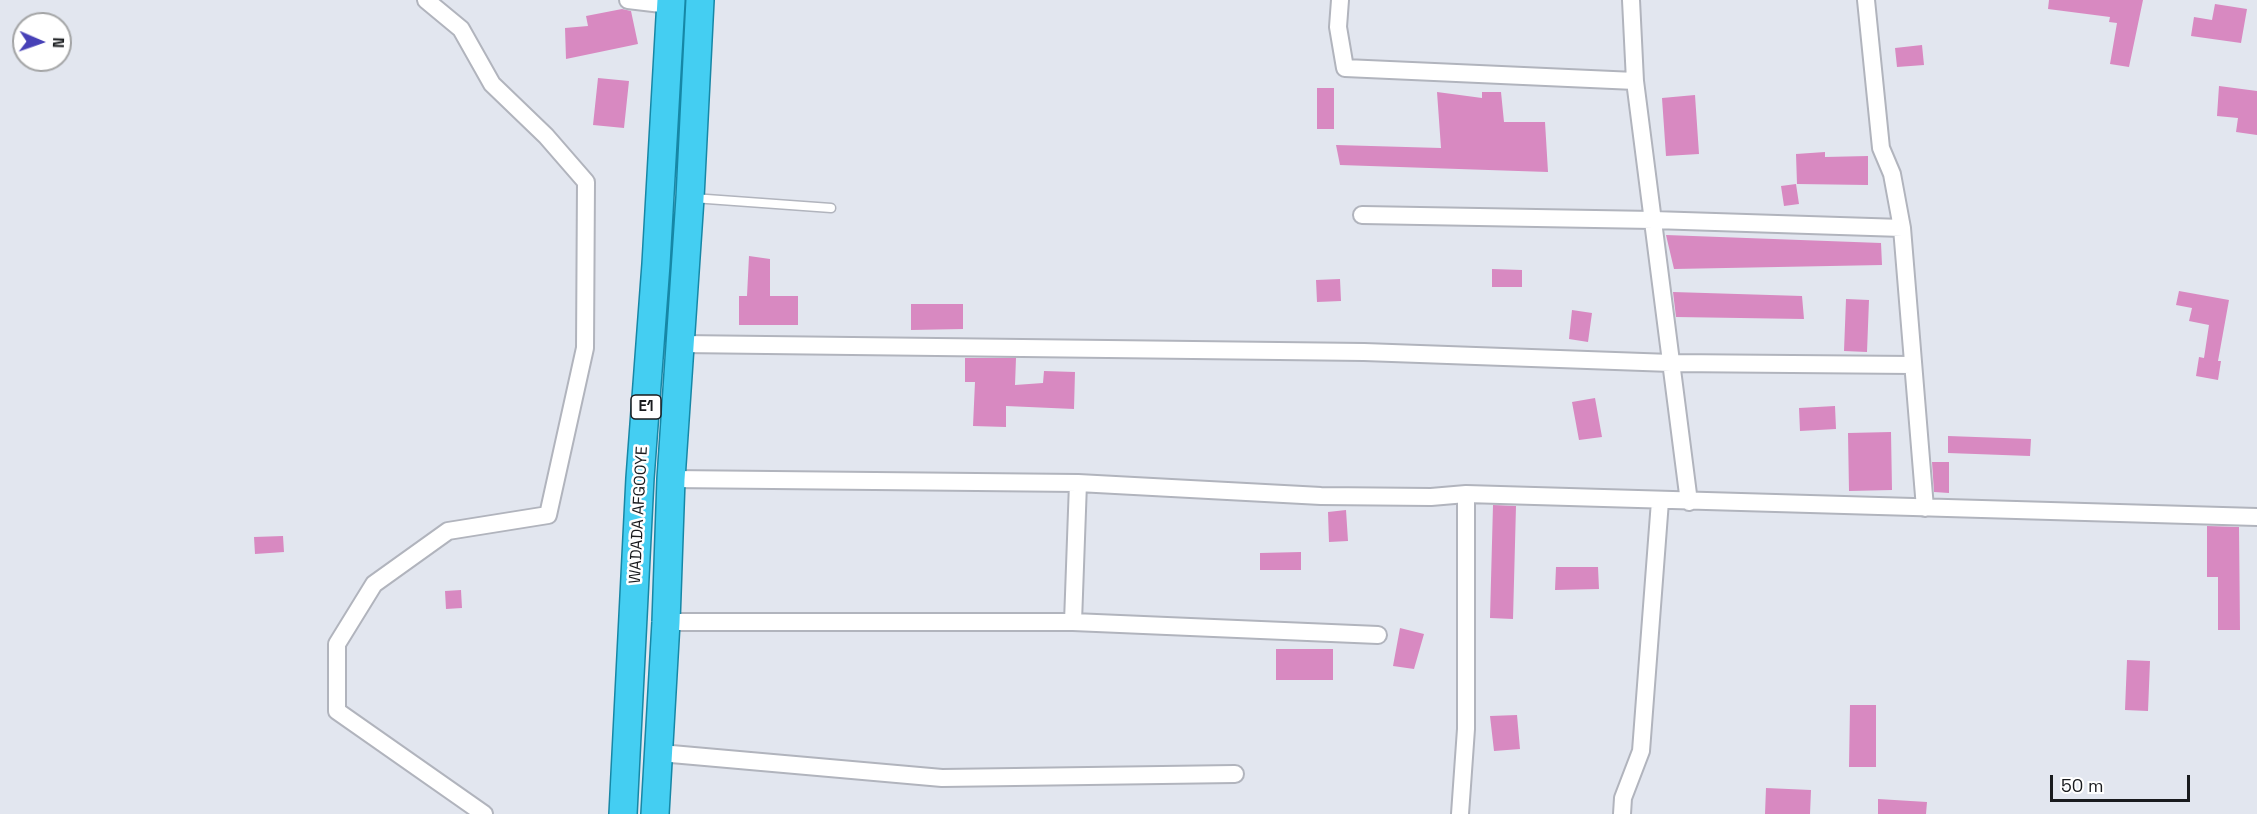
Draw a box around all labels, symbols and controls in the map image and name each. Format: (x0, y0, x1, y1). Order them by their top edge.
north arrow (12, 12, 72, 72)
text: N (48, 37, 69, 48)
road number: E1 (631, 395, 661, 419)
street label: WADADA AFGOOYE (626, 446, 652, 584)
scale bar (2053, 763, 2192, 801)
text: 50 m (2061, 774, 2103, 797)

